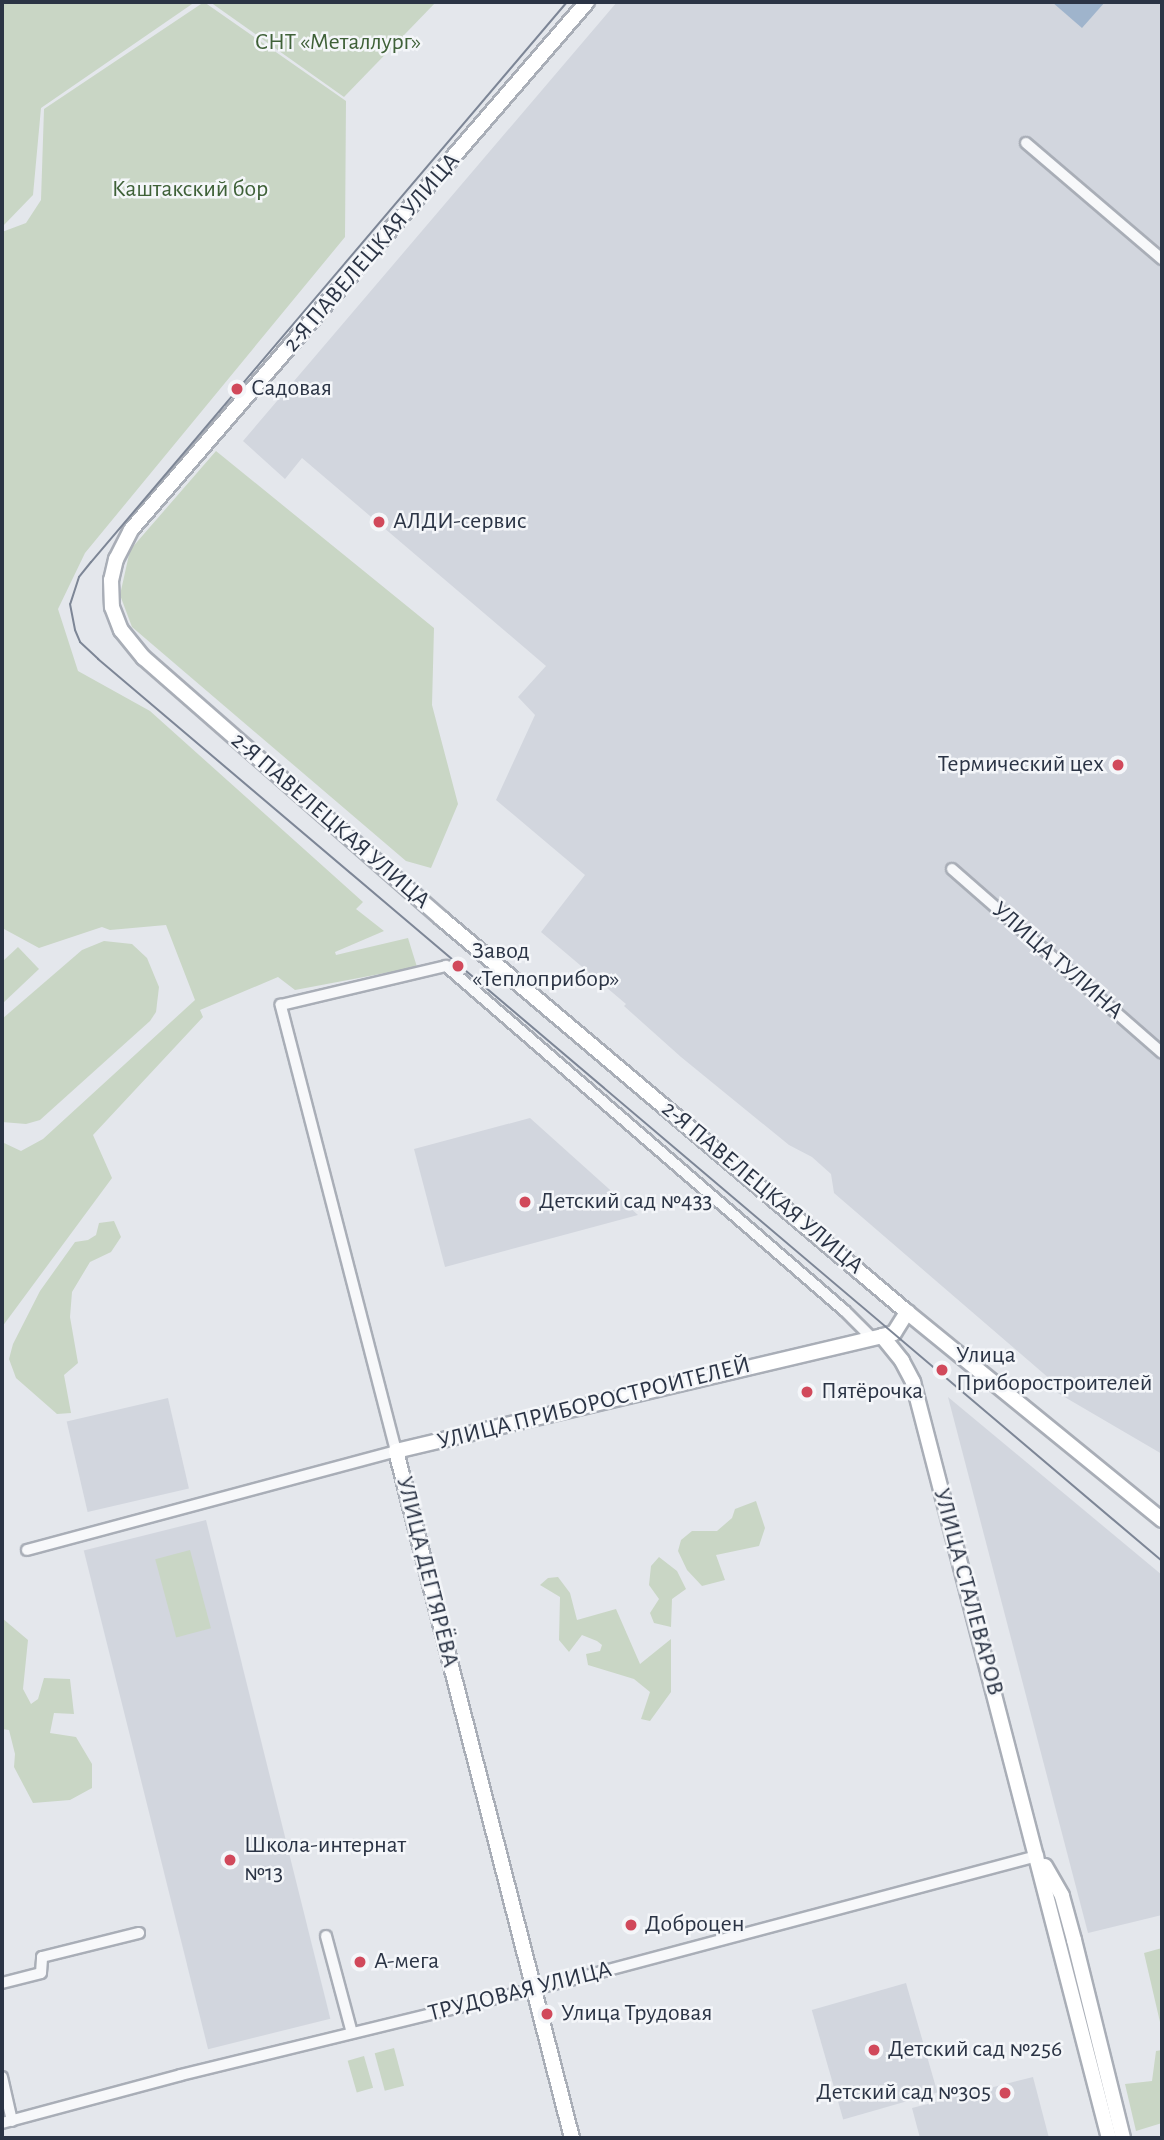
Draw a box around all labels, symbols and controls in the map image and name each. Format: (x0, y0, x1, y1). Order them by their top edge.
park label: СНТ «Металлург» (255, 29, 421, 57)
street label: 2-Я ПАВЕЛЕЦКАЯ УЛИЦА (278, 148, 466, 358)
park label: Каштакский бор (112, 176, 268, 204)
place label: Садовая (251, 375, 332, 403)
marker: Садовая (229, 381, 245, 397)
place label: АЛДИ-сервис (393, 508, 527, 536)
marker: АЛДИ-сервис (371, 514, 387, 530)
street label: 2-Я ПАВЕЛЕЦКАЯ УЛИЦА (225, 727, 435, 915)
place label: Термический цех (938, 751, 1104, 779)
marker: Термический цех (1110, 757, 1126, 773)
street label: УЛИЦА ТУЛИНА (985, 896, 1129, 1026)
place label: Завод «Теплоприбор» (472, 938, 620, 994)
marker: Завод «Теплоприбор» (450, 958, 466, 974)
street label: 2-Я ПАВЕЛЕЦКАЯ УЛИЦА (655, 1095, 869, 1281)
place label: Детский сад №433 (539, 1188, 712, 1216)
marker: Детский сад №433 (517, 1194, 533, 1210)
place label: Улица Приборостроителей (956, 1342, 1152, 1398)
street label: УЛИЦА ПРИБОРОСТРОИТЕЛЕЙ (434, 1351, 754, 1457)
marker: Улица Приборостроителей (934, 1362, 950, 1378)
place label: Пятёрочка (821, 1378, 923, 1406)
marker: Пятёрочка (799, 1384, 815, 1400)
street label: УЛИЦА ДЕГТЯРЁВА (389, 1474, 465, 1670)
street label: УЛИЦА СТАЛЕВАРОВ (926, 1485, 1010, 1699)
place label: Школа-интернат №13 (244, 1832, 406, 1888)
marker: Школа-интернат №13 (222, 1852, 238, 1868)
place label: Доброцен (645, 1911, 745, 1939)
marker: Доброцен (623, 1917, 639, 1933)
place label: А-мега (374, 1948, 439, 1976)
marker: А-мега (352, 1954, 368, 1970)
street label: ТРУДОВАЯ УЛИЦА (425, 1955, 615, 2029)
place label: Улица Трудовая (561, 2000, 712, 2028)
marker: Улица Трудовая (539, 2006, 555, 2022)
place label: Детский сад №256 (888, 2036, 1062, 2064)
marker: Детский сад №256 (866, 2042, 882, 2058)
place label: Детский сад №305 (816, 2079, 991, 2107)
marker: Детский сад №305 (997, 2085, 1013, 2101)

